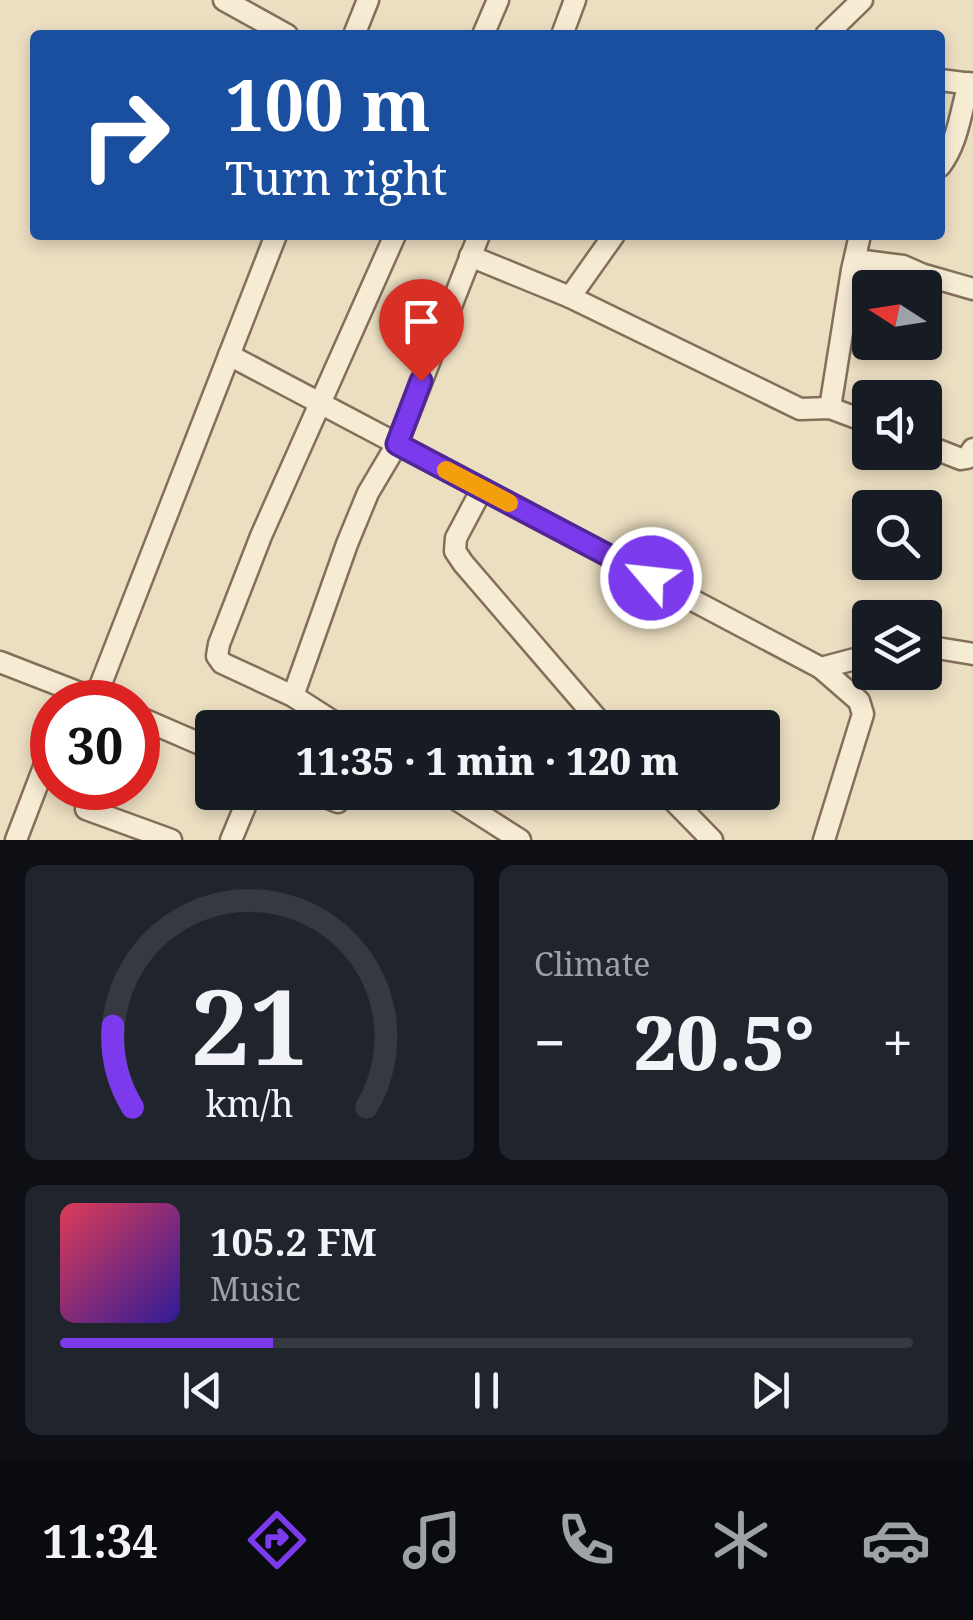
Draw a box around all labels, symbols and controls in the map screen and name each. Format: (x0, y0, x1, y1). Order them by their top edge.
text: 100 m (225, 56, 431, 152)
icon: right (60, 70, 190, 200)
text: Turn right (225, 147, 447, 208)
north arrow (852, 270, 942, 360)
map controls (852, 270, 942, 690)
pin (379, 279, 464, 382)
icon: arrive (394, 294, 449, 349)
button: sound (852, 380, 942, 470)
button: search (852, 490, 942, 580)
position arrow (599, 526, 703, 630)
button: layers (852, 600, 942, 690)
speed limit sign: 30 (30, 680, 160, 810)
text: 11:35 · 1 min · 120 m (296, 734, 679, 786)
text: Climate (534, 942, 650, 985)
text: 21 (191, 954, 308, 1095)
text: 20.5° (634, 990, 815, 1092)
text: − (534, 1004, 566, 1079)
text: + (882, 1004, 913, 1079)
text: km/h (206, 1079, 293, 1127)
text: 105.2 FM (210, 1215, 377, 1267)
text: Music (210, 1267, 301, 1310)
icon: previous (175, 1363, 230, 1418)
icon: pause (459, 1363, 514, 1418)
icon: next (743, 1363, 798, 1418)
icon: directions (242, 1505, 312, 1575)
icon: music (397, 1505, 467, 1575)
icon: phone (551, 1505, 621, 1575)
icon: climate (706, 1505, 776, 1575)
icon: car (861, 1505, 931, 1575)
text: 11:34 (42, 1510, 158, 1571)

